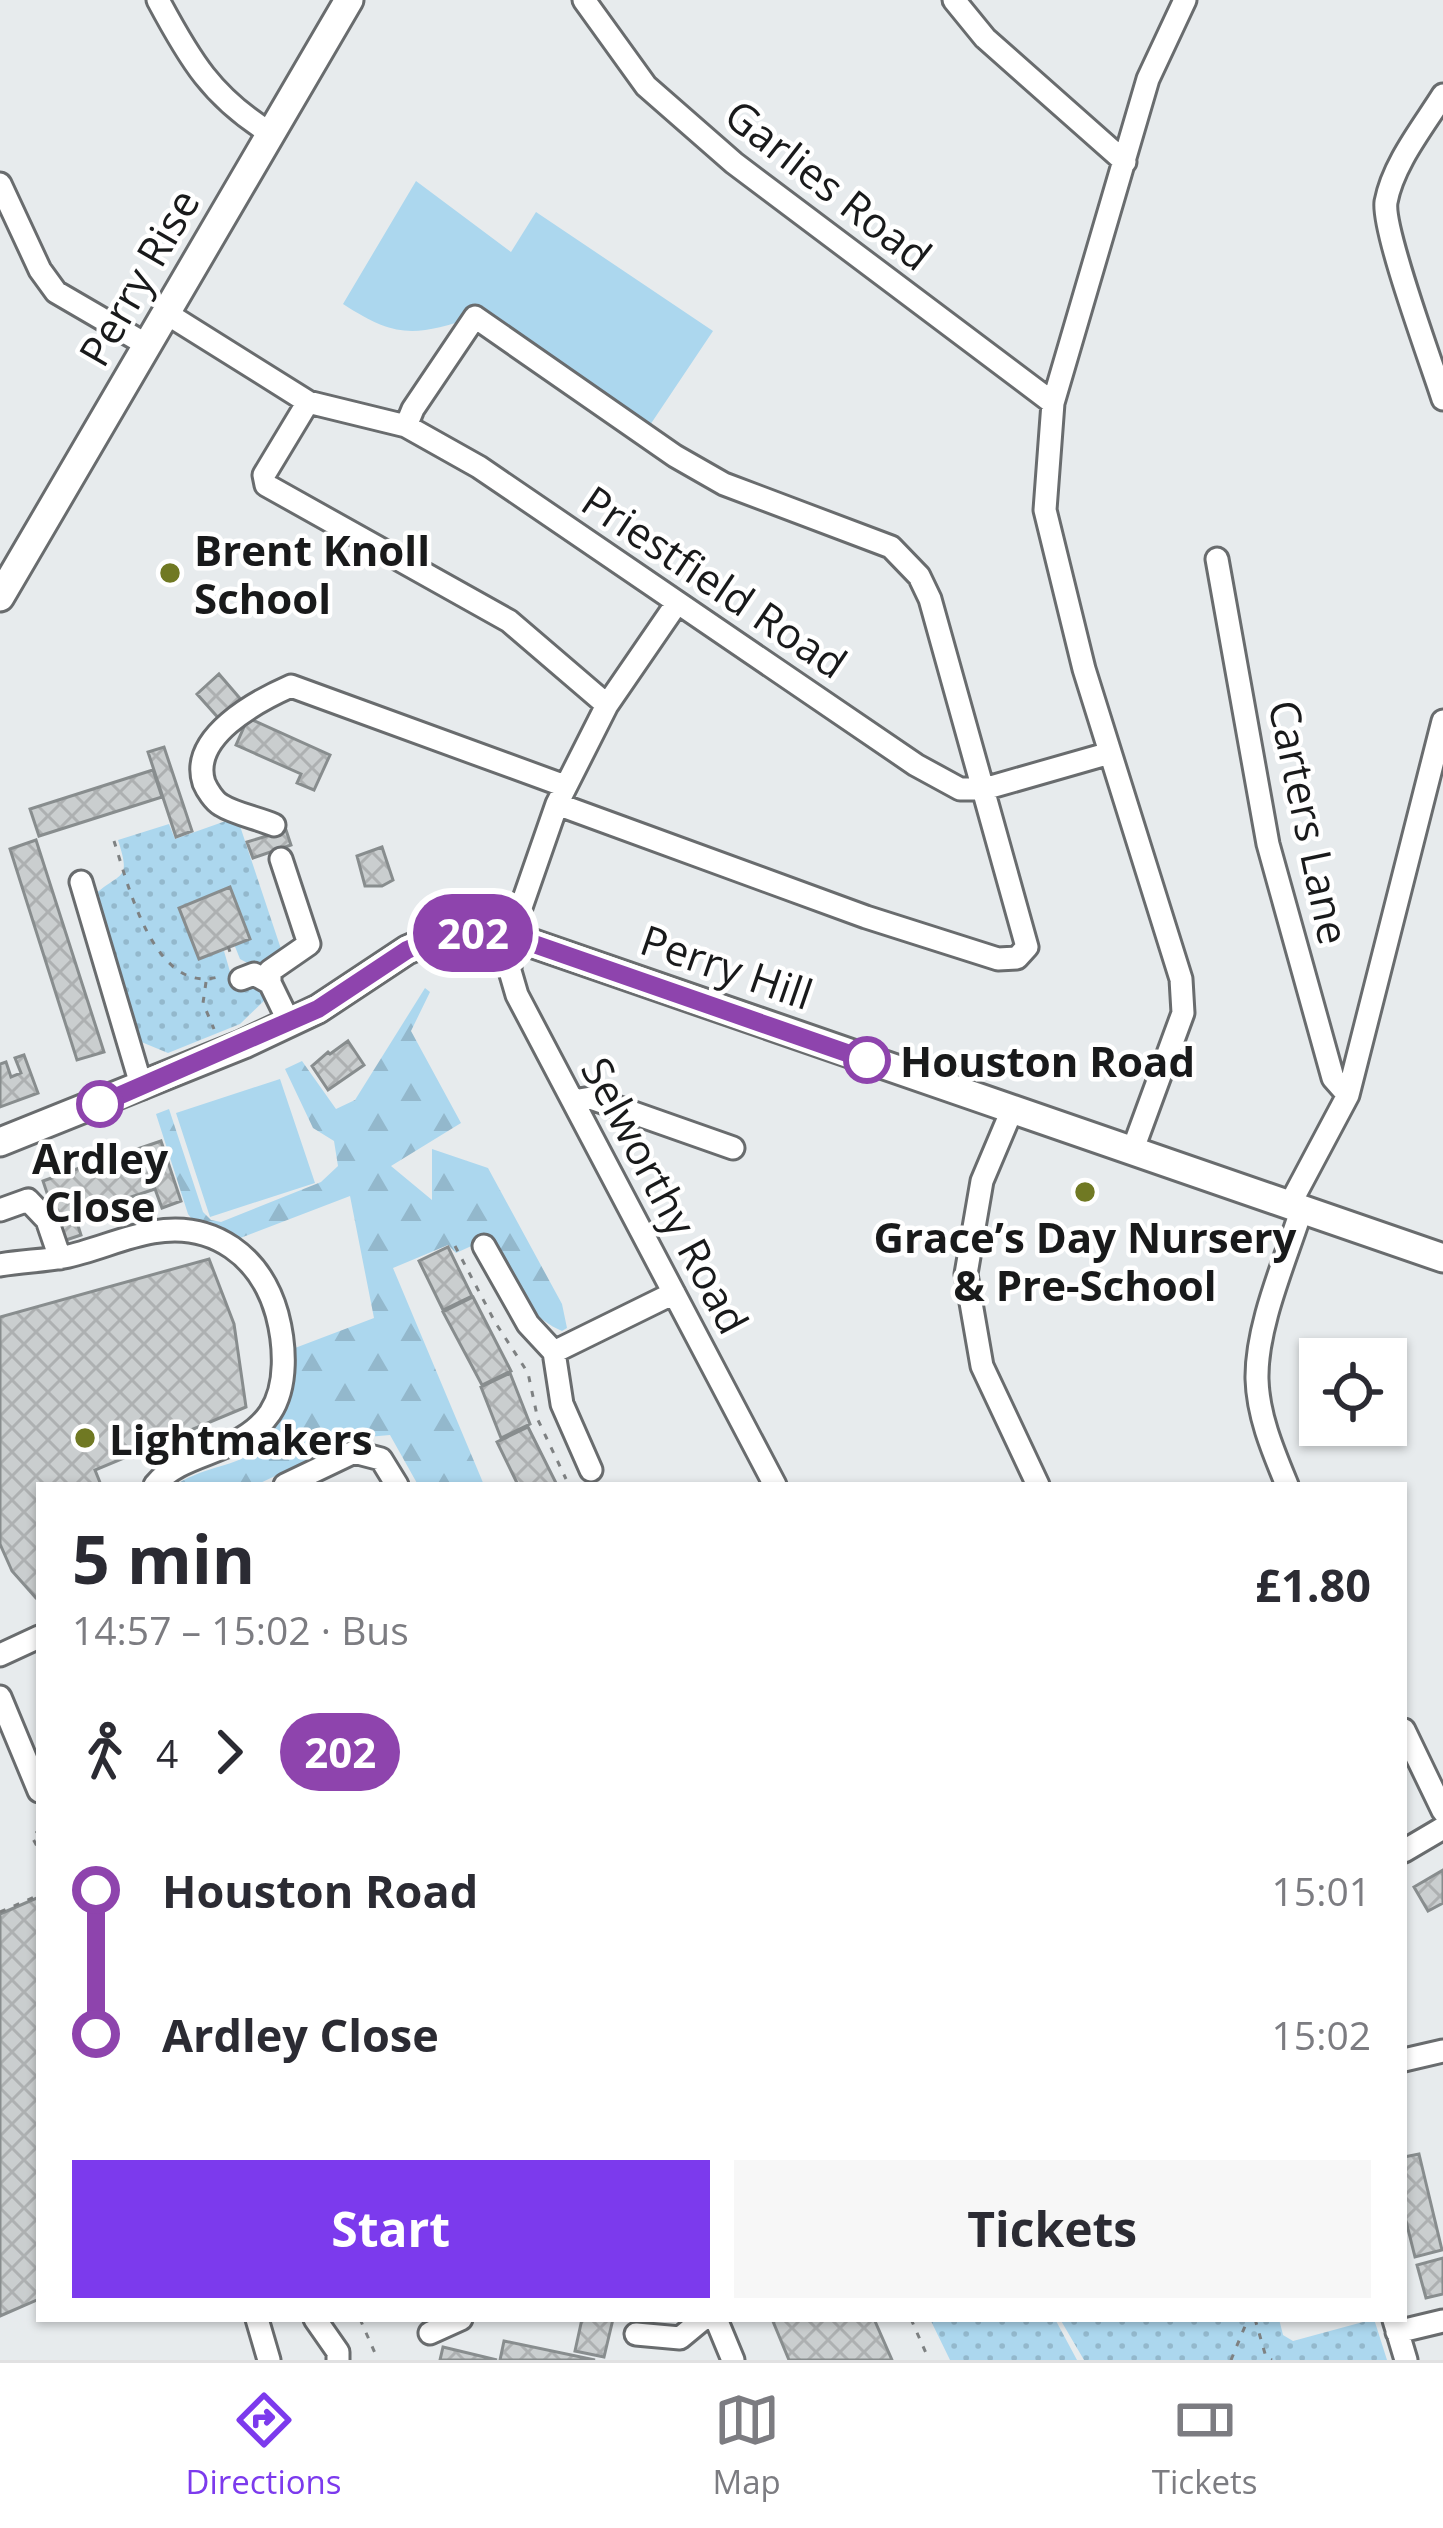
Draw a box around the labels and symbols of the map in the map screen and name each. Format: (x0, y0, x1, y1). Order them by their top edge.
street label: Garlies Road (714, 86, 944, 282)
street label: Perry Rise (65, 178, 211, 376)
street label: Priestfield Road (572, 471, 858, 691)
place label: Brent Knoll School (194, 521, 430, 626)
marker: Brent Knoll School (157, 560, 183, 586)
street label: Carters Lane (1256, 695, 1364, 949)
line badge: 202 (404, 894, 542, 972)
street label: Perry Hill (634, 910, 820, 1022)
place label: Houston Road (900, 1032, 1195, 1089)
marker: Houston Road (845, 1038, 889, 1082)
street label: Selworthy Road (569, 1047, 763, 1343)
marker: Ardley Close (78, 1082, 122, 1126)
place label: Ardley Close (32, 1129, 168, 1234)
marker: Grace’s Day Nursery & Pre-School (1072, 1179, 1098, 1205)
place label: Grace’s Day Nursery & Pre-School (874, 1208, 1297, 1313)
place label: Lightmakers (109, 1410, 373, 1467)
marker: Lightmakers (72, 1425, 98, 1451)

